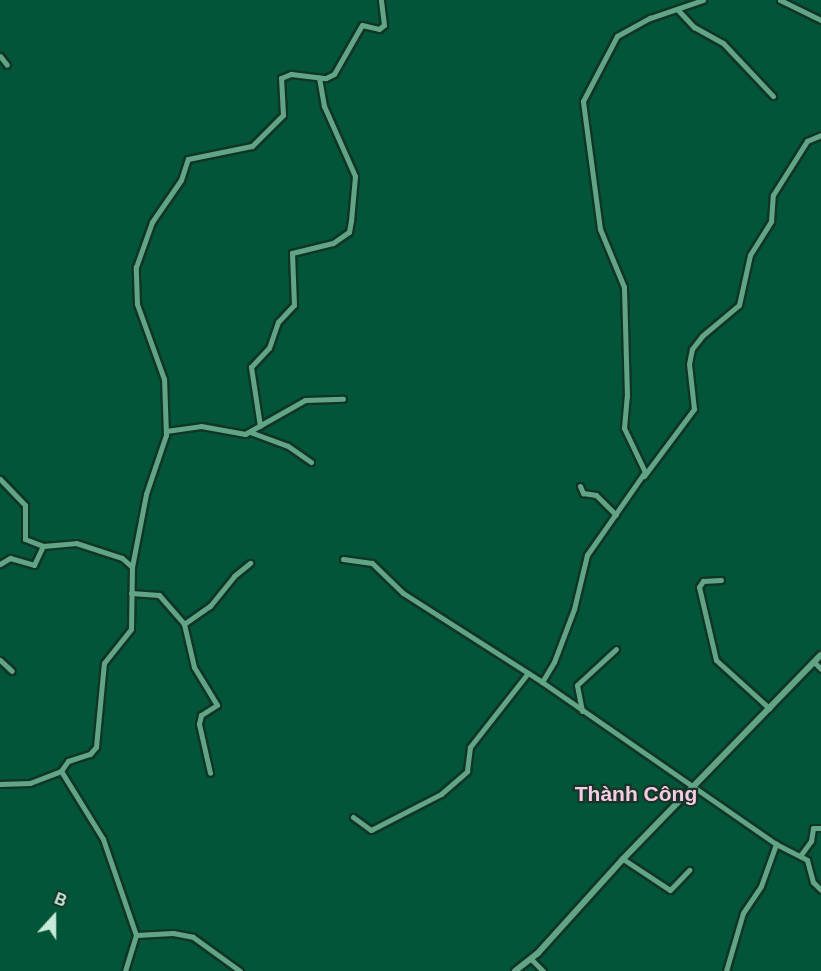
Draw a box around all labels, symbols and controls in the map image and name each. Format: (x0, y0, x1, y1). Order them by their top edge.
district label: Thành Công (575, 781, 697, 807)
north arrow (24, 887, 84, 947)
text: B (52, 890, 69, 910)

